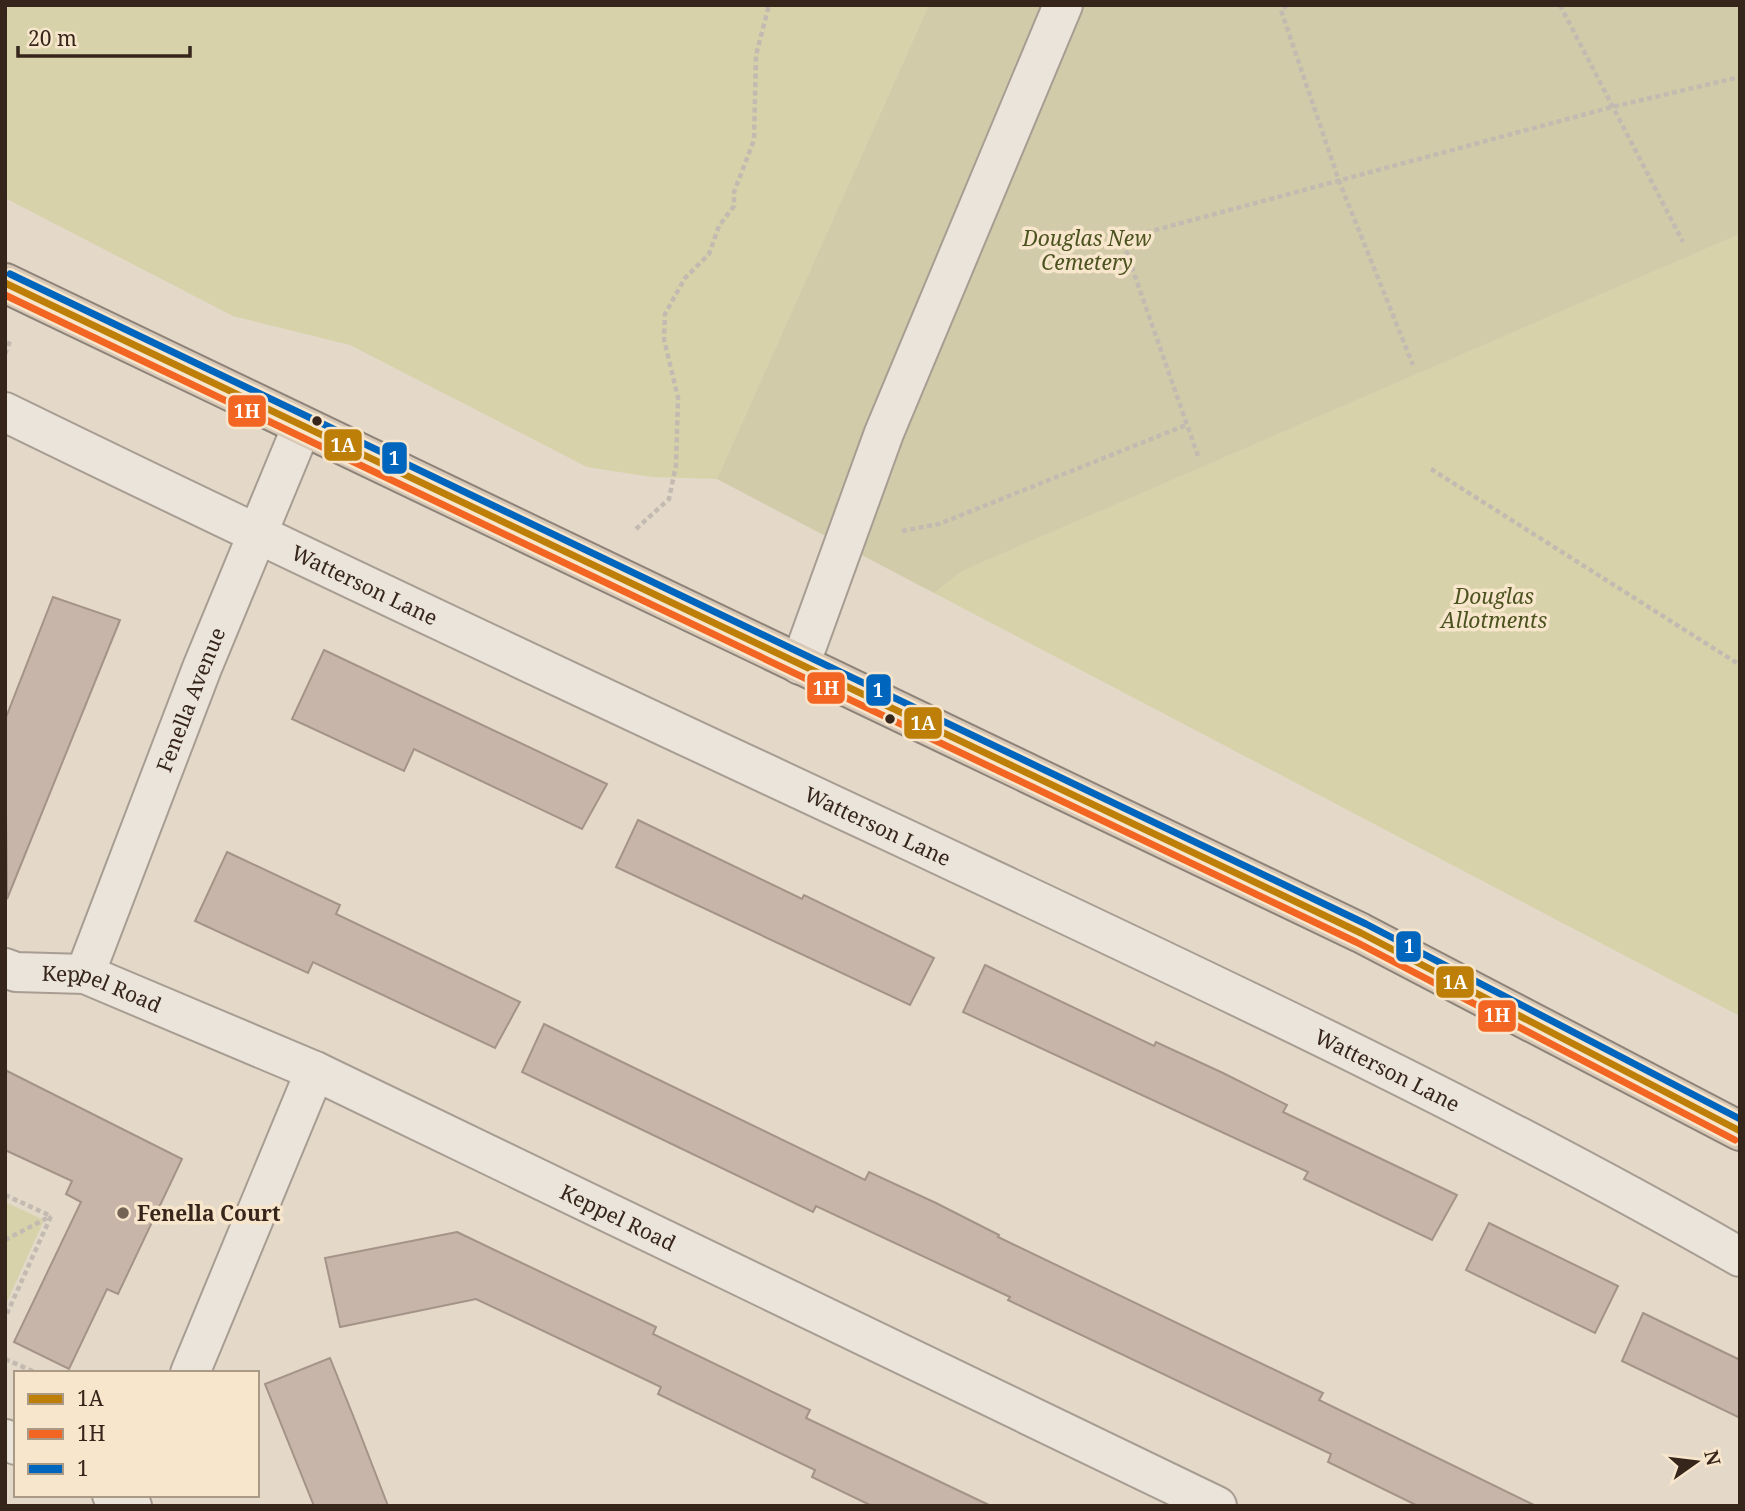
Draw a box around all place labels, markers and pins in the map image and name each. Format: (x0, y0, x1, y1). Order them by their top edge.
unlabelled marker (310, 414, 324, 428)
unlabelled marker (883, 712, 897, 726)
place label: Fenella Court (137, 1199, 281, 1227)
marker: Fenella Court (115, 1205, 131, 1221)

